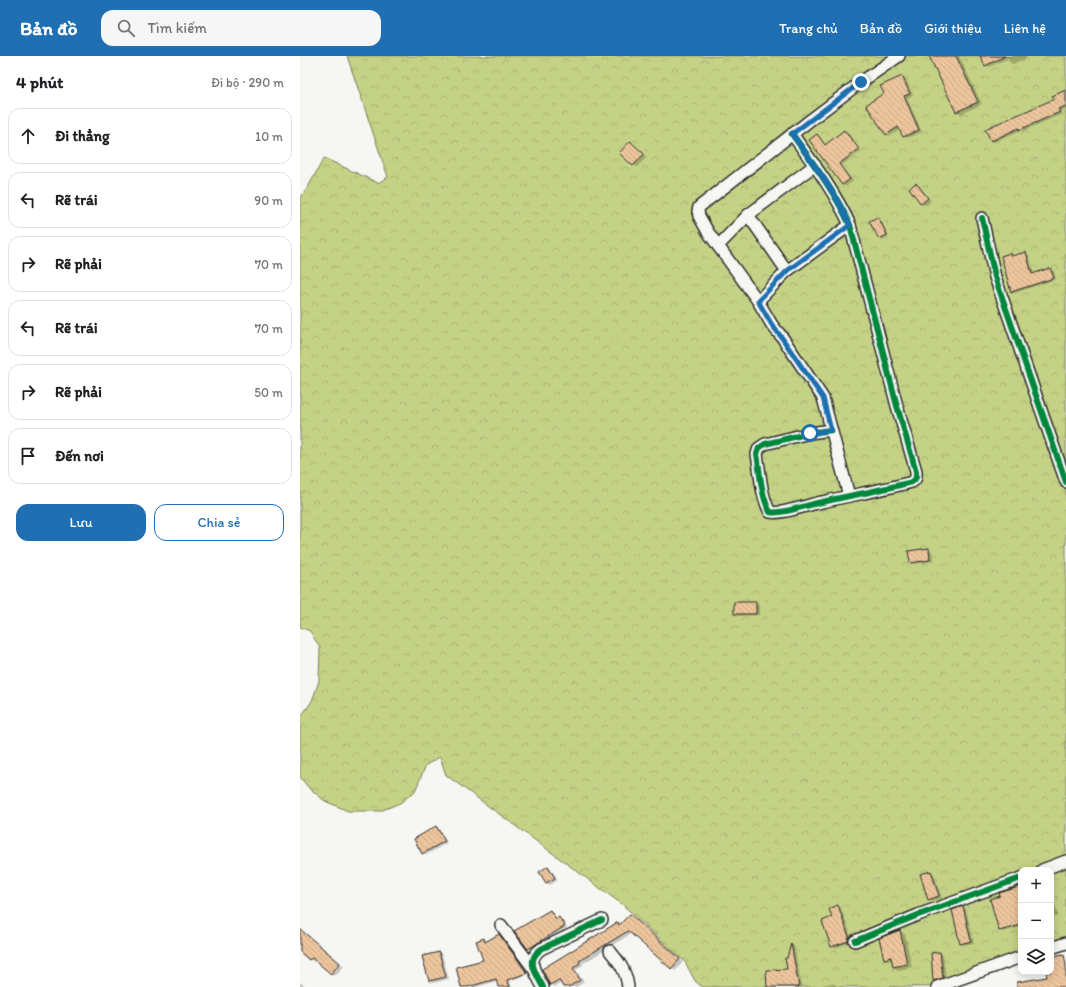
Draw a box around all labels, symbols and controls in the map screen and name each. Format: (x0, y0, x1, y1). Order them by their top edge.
search box (101, 10, 381, 46)
text: Bản đồ (20, 17, 77, 40)
icon: search (115, 17, 137, 39)
text: Tìm kiếm (147, 19, 207, 37)
text: Trang chủ (779, 20, 838, 37)
text: Bản đồ (860, 20, 902, 37)
text: Giới thiệu (924, 20, 982, 37)
text: Liên hệ (1004, 20, 1046, 37)
text: 4 phút (16, 72, 64, 92)
route end (852, 73, 870, 91)
text: Đi bộ · 290 m (211, 75, 284, 90)
icon: ahead (17, 125, 39, 147)
text: Đi thẳng (55, 127, 110, 145)
text: 10 m (255, 129, 283, 144)
icon: left (17, 189, 39, 211)
text: Rẽ trái (55, 191, 98, 209)
text: 90 m (254, 193, 283, 208)
icon: right (17, 253, 39, 275)
text: Rẽ phải (55, 255, 102, 273)
text: 70 m (255, 257, 283, 272)
icon: left (17, 317, 39, 339)
text: Rẽ trái (55, 319, 98, 337)
text: 70 m (255, 321, 283, 336)
icon: right (17, 381, 39, 403)
text: Rẽ phải (55, 383, 102, 401)
text: 50 m (254, 385, 283, 400)
route start (801, 424, 819, 442)
icon: arrive (17, 445, 39, 467)
text: Đến nơi (55, 447, 104, 465)
button: Lưu (16, 504, 146, 541)
button: Chia sẻ (154, 504, 284, 541)
map controls (1018, 867, 1054, 975)
button: + (1018, 867, 1054, 903)
button: − (1018, 903, 1054, 939)
button: layers (1018, 939, 1054, 975)

